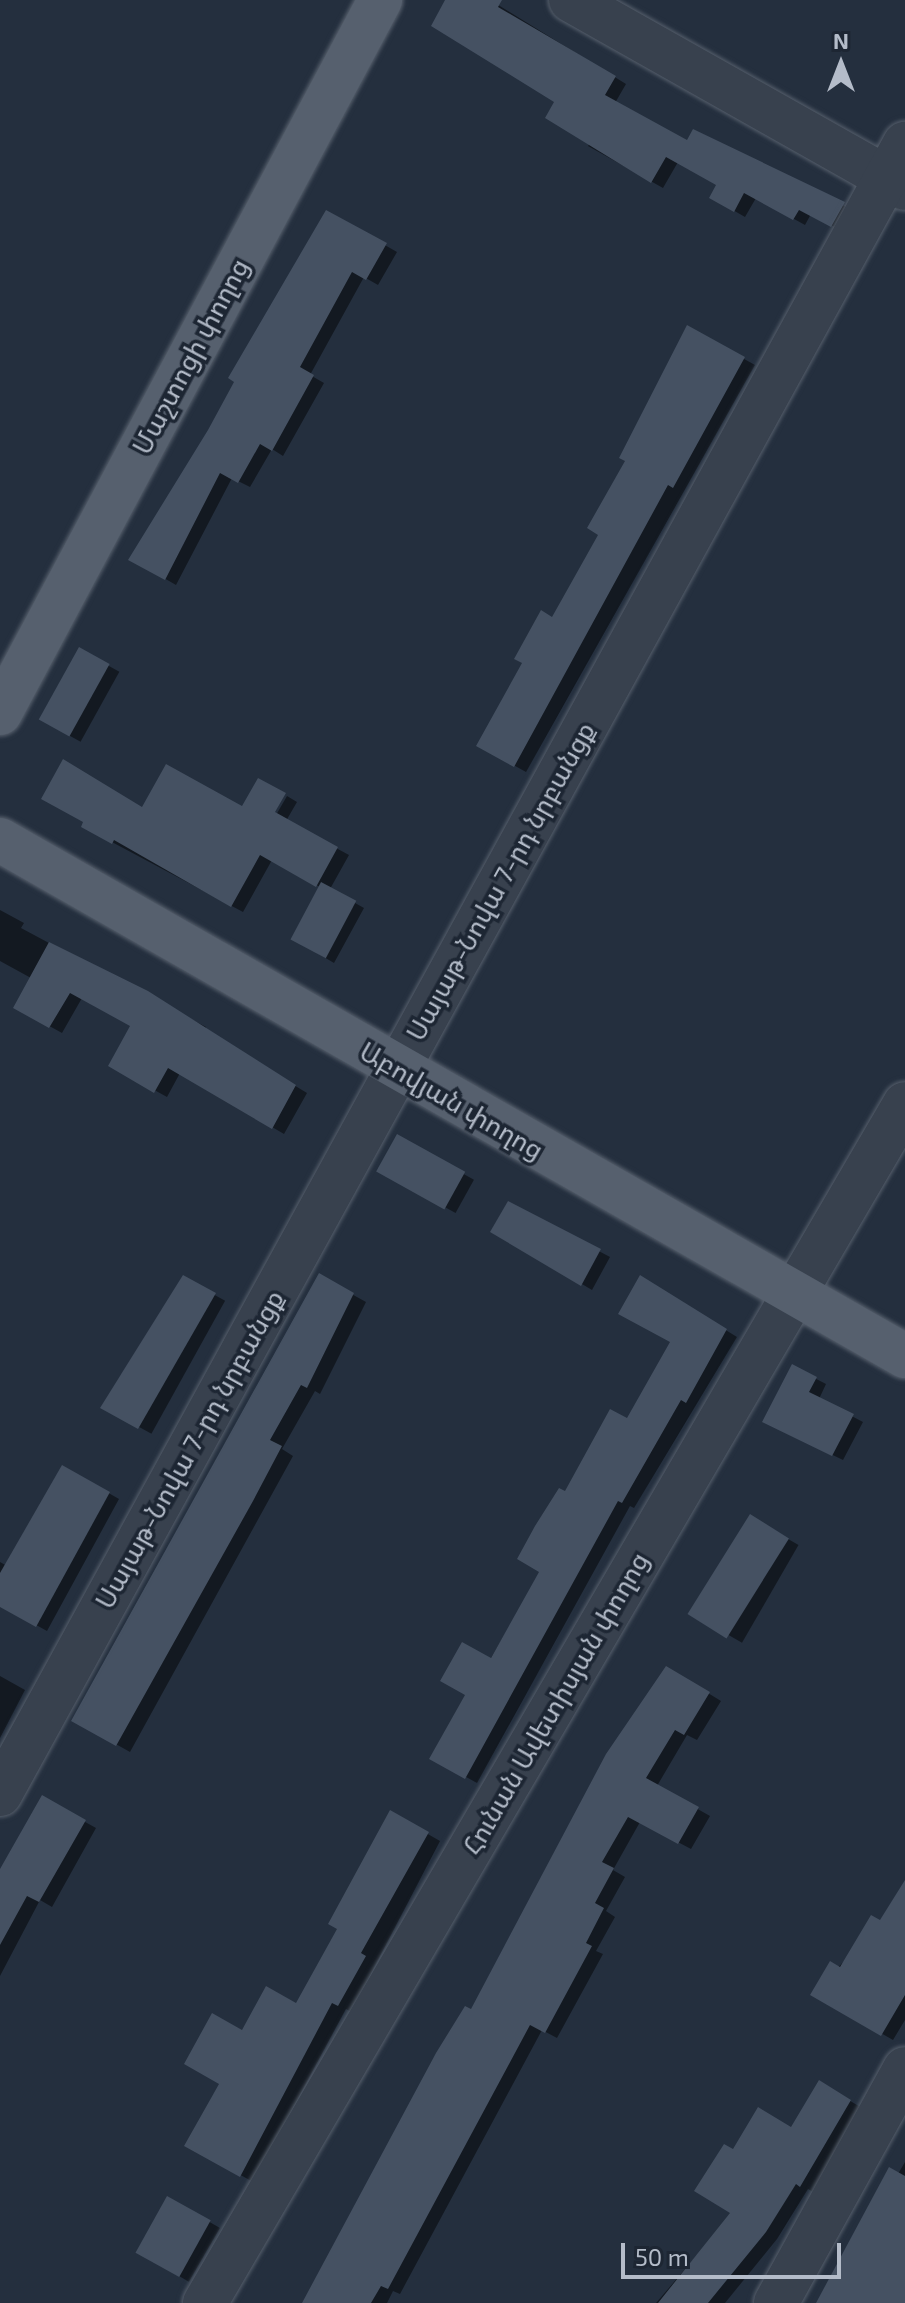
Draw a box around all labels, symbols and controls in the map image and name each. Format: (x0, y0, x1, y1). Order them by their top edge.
north arrow (801, 24, 881, 104)
text: N (833, 27, 849, 53)
street label: Մաշտոցի փողոց (125, 253, 255, 459)
street label: Սայաթ-Նովա 7-րդ նրբանցք (399, 716, 601, 1046)
street label: Աբովյան փողոց (355, 1035, 549, 1165)
street label: Սայաթ-Նովա 7-րդ նրբանցք (88, 1284, 290, 1614)
street label: Հունան Ավետիսյան փողոց (455, 1546, 655, 1860)
scale bar (625, 2227, 845, 2277)
text: 50 m (635, 2242, 689, 2271)

